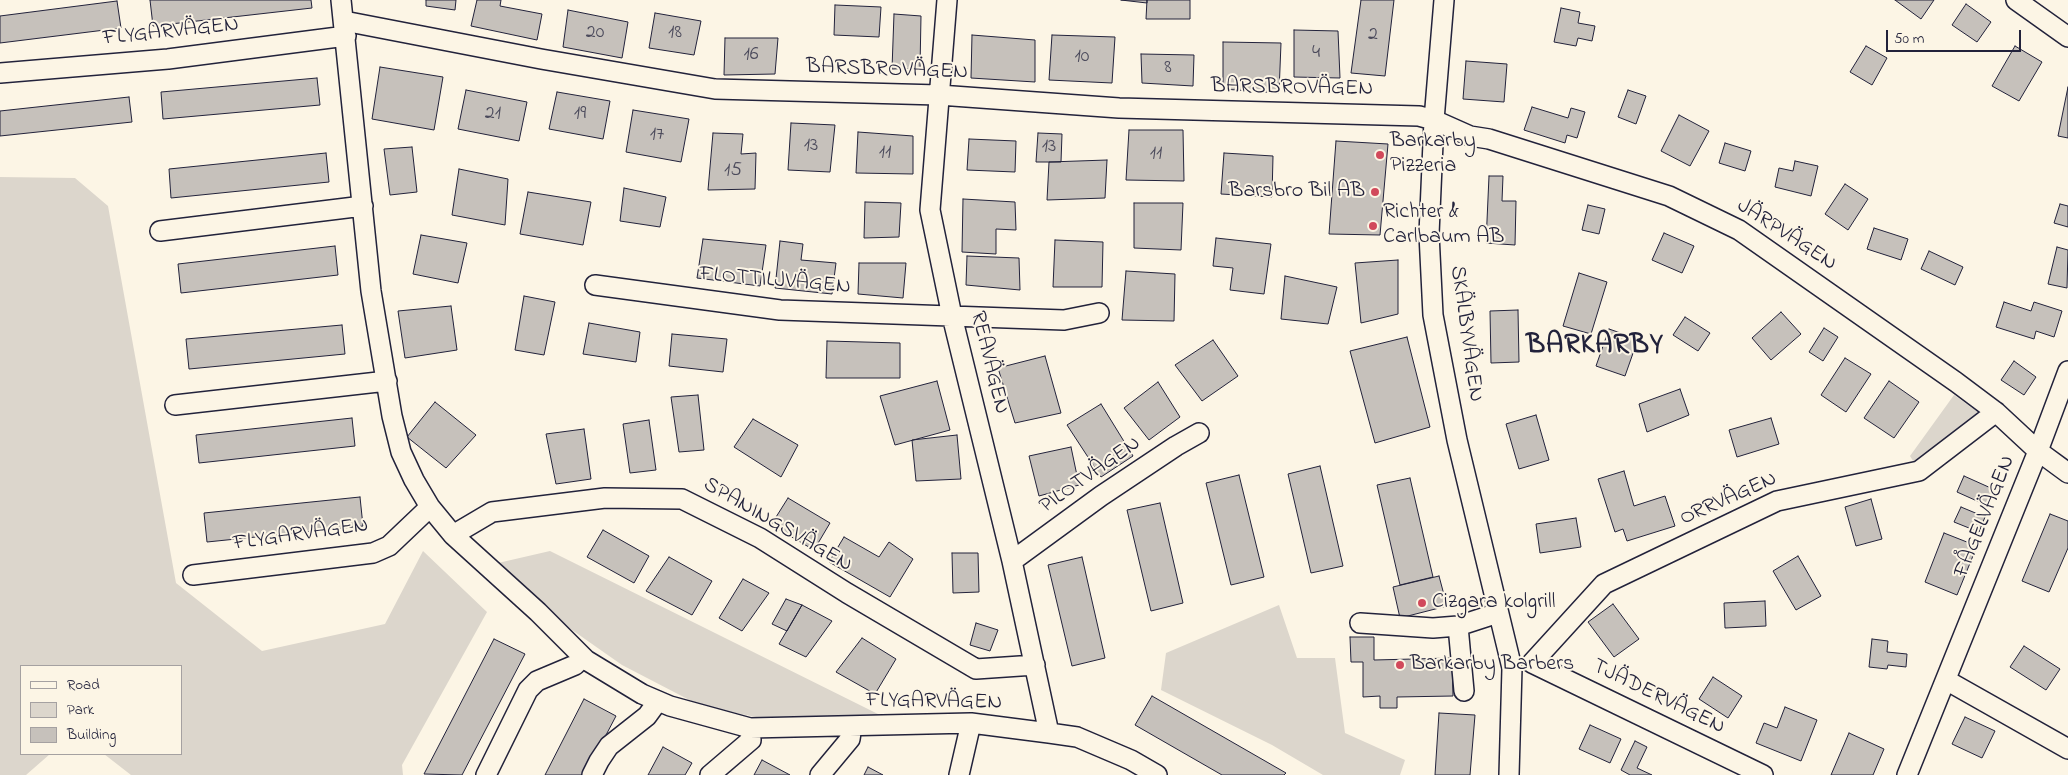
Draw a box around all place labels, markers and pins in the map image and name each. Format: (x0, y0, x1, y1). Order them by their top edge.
place label: Barkarby Pizzeria (1390, 129, 1476, 180)
marker: Barkarby Pizzeria (1374, 149, 1386, 161)
place label: Barsbro Bil AB (1229, 179, 1365, 205)
marker: Barsbro Bil AB (1369, 186, 1381, 198)
place label: Richter & Carlbaum AB (1383, 200, 1504, 252)
marker: Richter & Carlbaum AB (1367, 220, 1379, 232)
place label: Cizgara kolgrill (1432, 590, 1555, 616)
marker: Cizgara kolgrill (1416, 597, 1428, 609)
place label: Barkarby Barbers (1410, 652, 1574, 678)
marker: Barkarby Barbers (1394, 659, 1406, 671)

